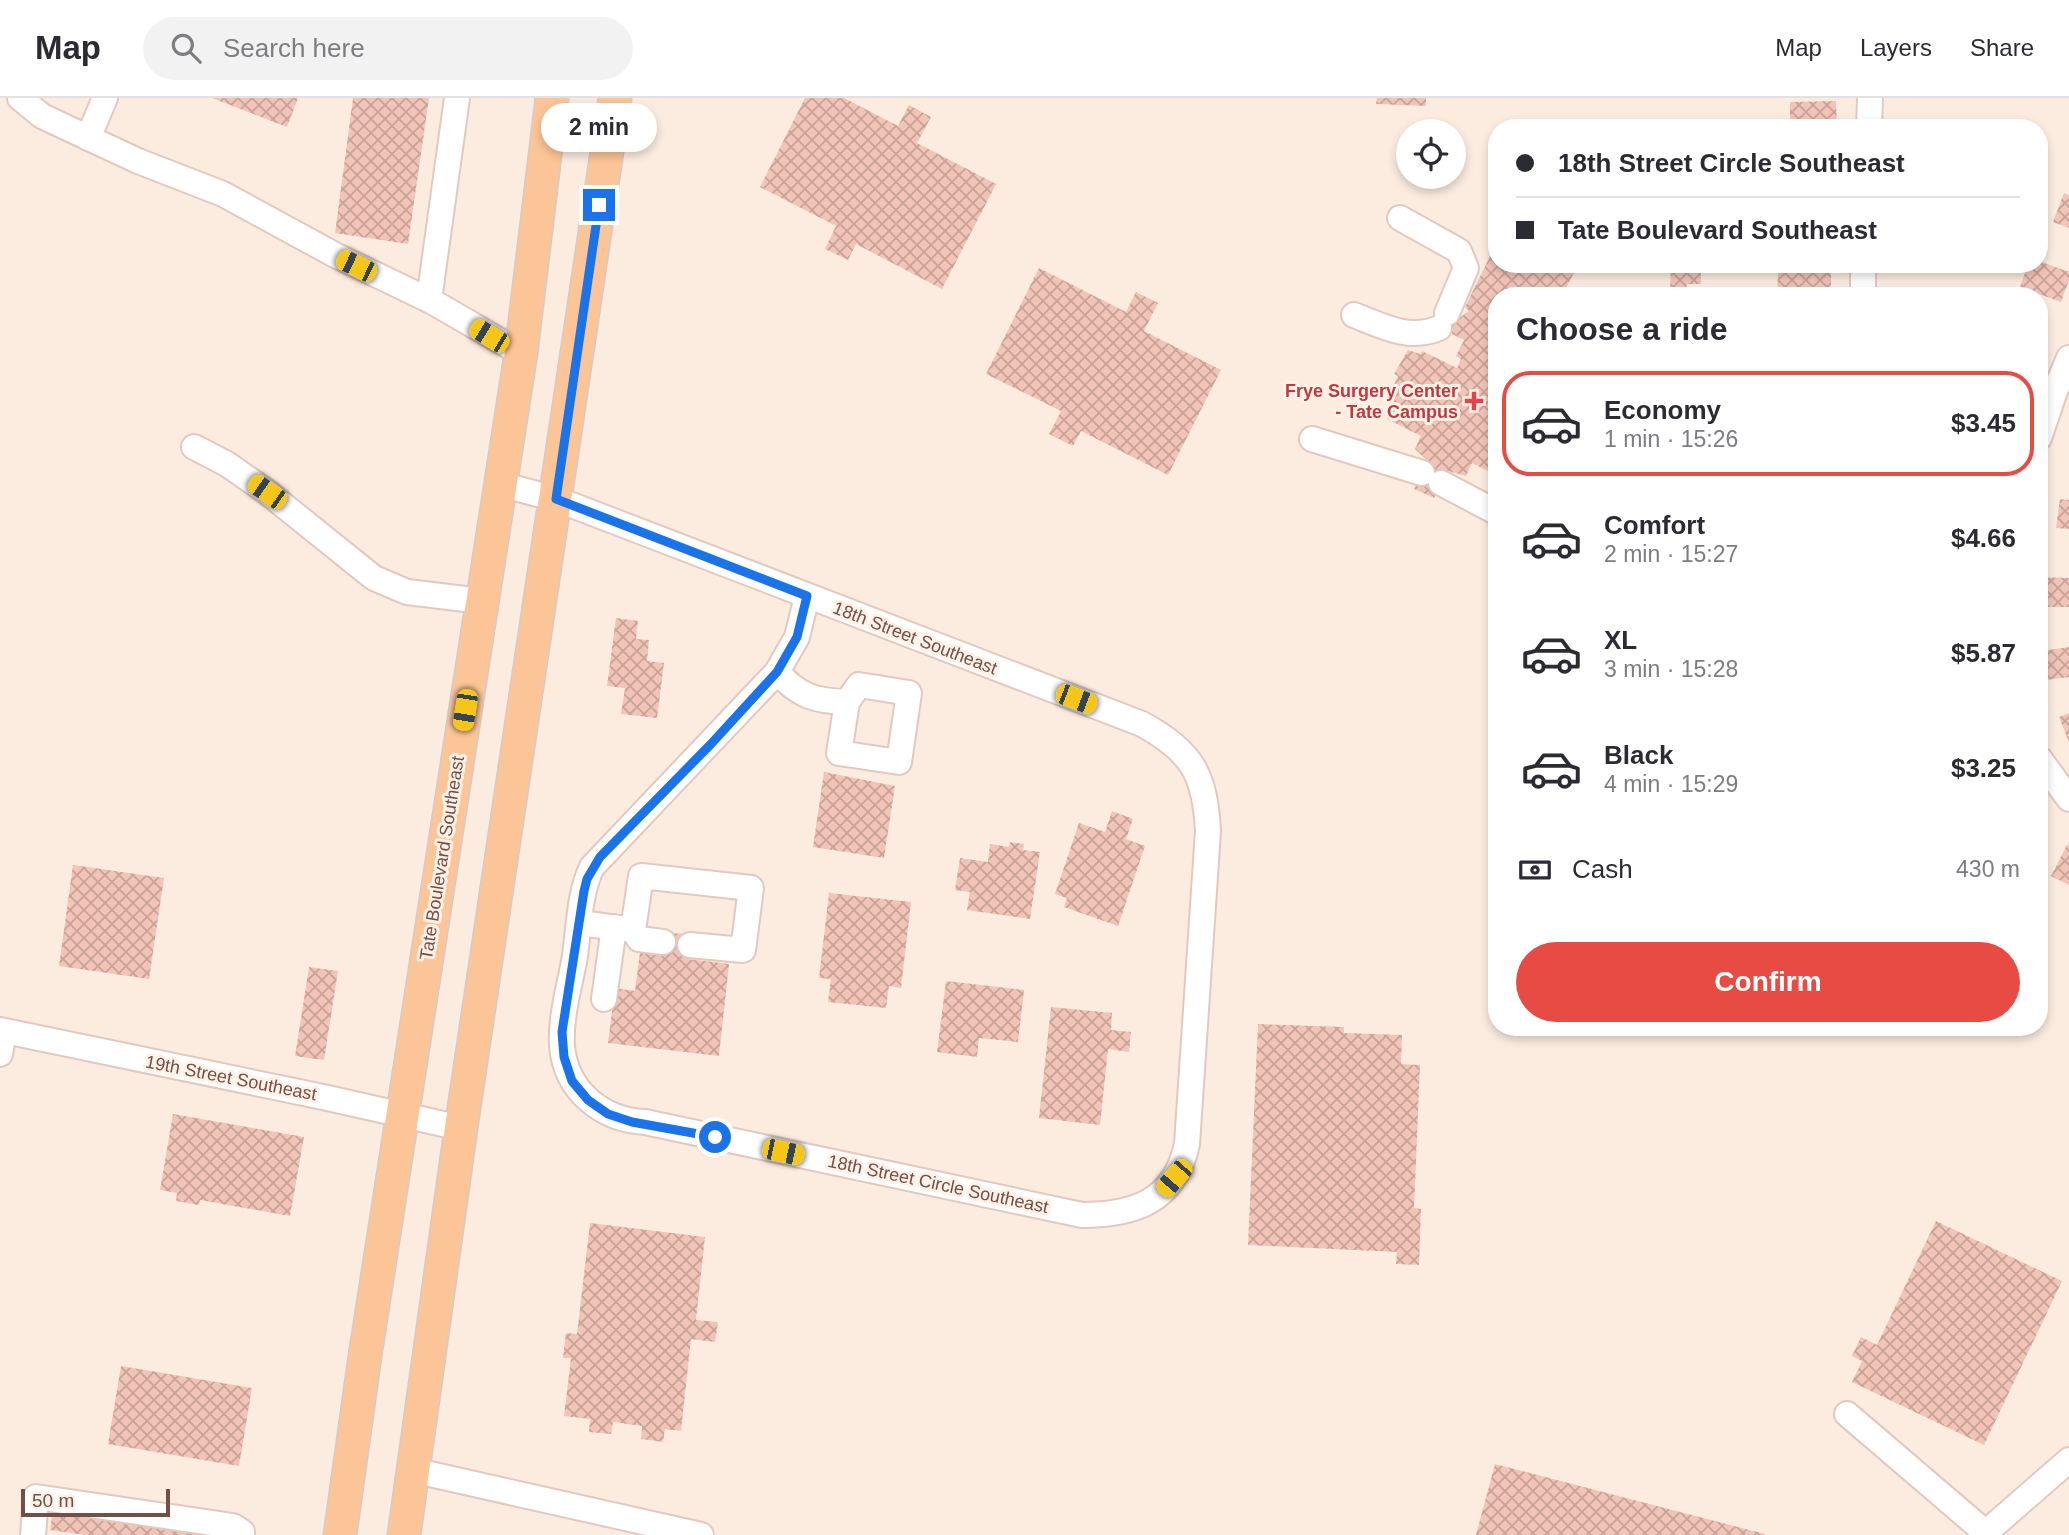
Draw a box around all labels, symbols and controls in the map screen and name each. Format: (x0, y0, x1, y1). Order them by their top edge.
search box (143, 17, 633, 80)
text: Map (35, 29, 101, 66)
icon: search (167, 29, 205, 67)
text: Search here (223, 33, 365, 63)
text: Map (1775, 34, 1822, 61)
text: Layers (1860, 34, 1932, 61)
text: Share (1970, 34, 2034, 61)
callout: 2 min (541, 104, 657, 153)
text: 2 min (569, 114, 629, 140)
map controls (1396, 119, 1466, 189)
button: locate (1396, 119, 1466, 189)
text: 18th Street Circle Southeast (1558, 148, 1905, 178)
route end (583, 189, 615, 221)
text: Tate Boulevard Southeast (1558, 215, 1877, 245)
car (333, 247, 380, 285)
text: Choose a ride (1516, 311, 1728, 347)
car (466, 316, 513, 356)
place label: Frye Surgery Center - Tate Campus (1285, 381, 1458, 422)
marker: Frye Surgery Center - Tate Campus (1464, 391, 1484, 411)
icon: car (1520, 392, 1583, 455)
text: Economy (1604, 395, 1721, 425)
text: $3.45 (1951, 408, 2016, 438)
text: 1 min · 15:26 (1604, 426, 1738, 452)
car (244, 471, 291, 513)
icon: car (1520, 507, 1583, 570)
text: Comfort (1604, 510, 1705, 540)
text: $4.66 (1951, 523, 2016, 553)
text: 2 min · 15:27 (1604, 541, 1738, 567)
street label: 18th Street Southeast (830, 597, 1000, 679)
icon: car (1520, 622, 1583, 685)
text: XL (1604, 625, 1637, 655)
text: $5.87 (1951, 638, 2016, 668)
text: 3 min · 15:28 (1604, 656, 1738, 682)
car (1053, 682, 1100, 716)
car (452, 688, 479, 732)
icon: car (1520, 737, 1583, 800)
text: Black (1604, 740, 1673, 770)
text: $3.25 (1951, 753, 2016, 783)
street label: Tate Boulevard Southeast (416, 755, 468, 961)
text: 4 min · 15:29 (1604, 771, 1738, 797)
icon: cash (1516, 851, 1554, 889)
text: Cash (1572, 854, 1633, 884)
text: 430 m (1956, 856, 2020, 882)
button: Confirm (1516, 942, 2020, 1022)
street label: 19th Street Southeast (144, 1052, 318, 1104)
route start (699, 1121, 731, 1153)
car (761, 1137, 806, 1167)
street label: 18th Street Circle Southeast (826, 1151, 1050, 1217)
car (1153, 1155, 1196, 1201)
scale bar (21, 1486, 170, 1518)
text: 50 m (32, 1490, 74, 1511)

